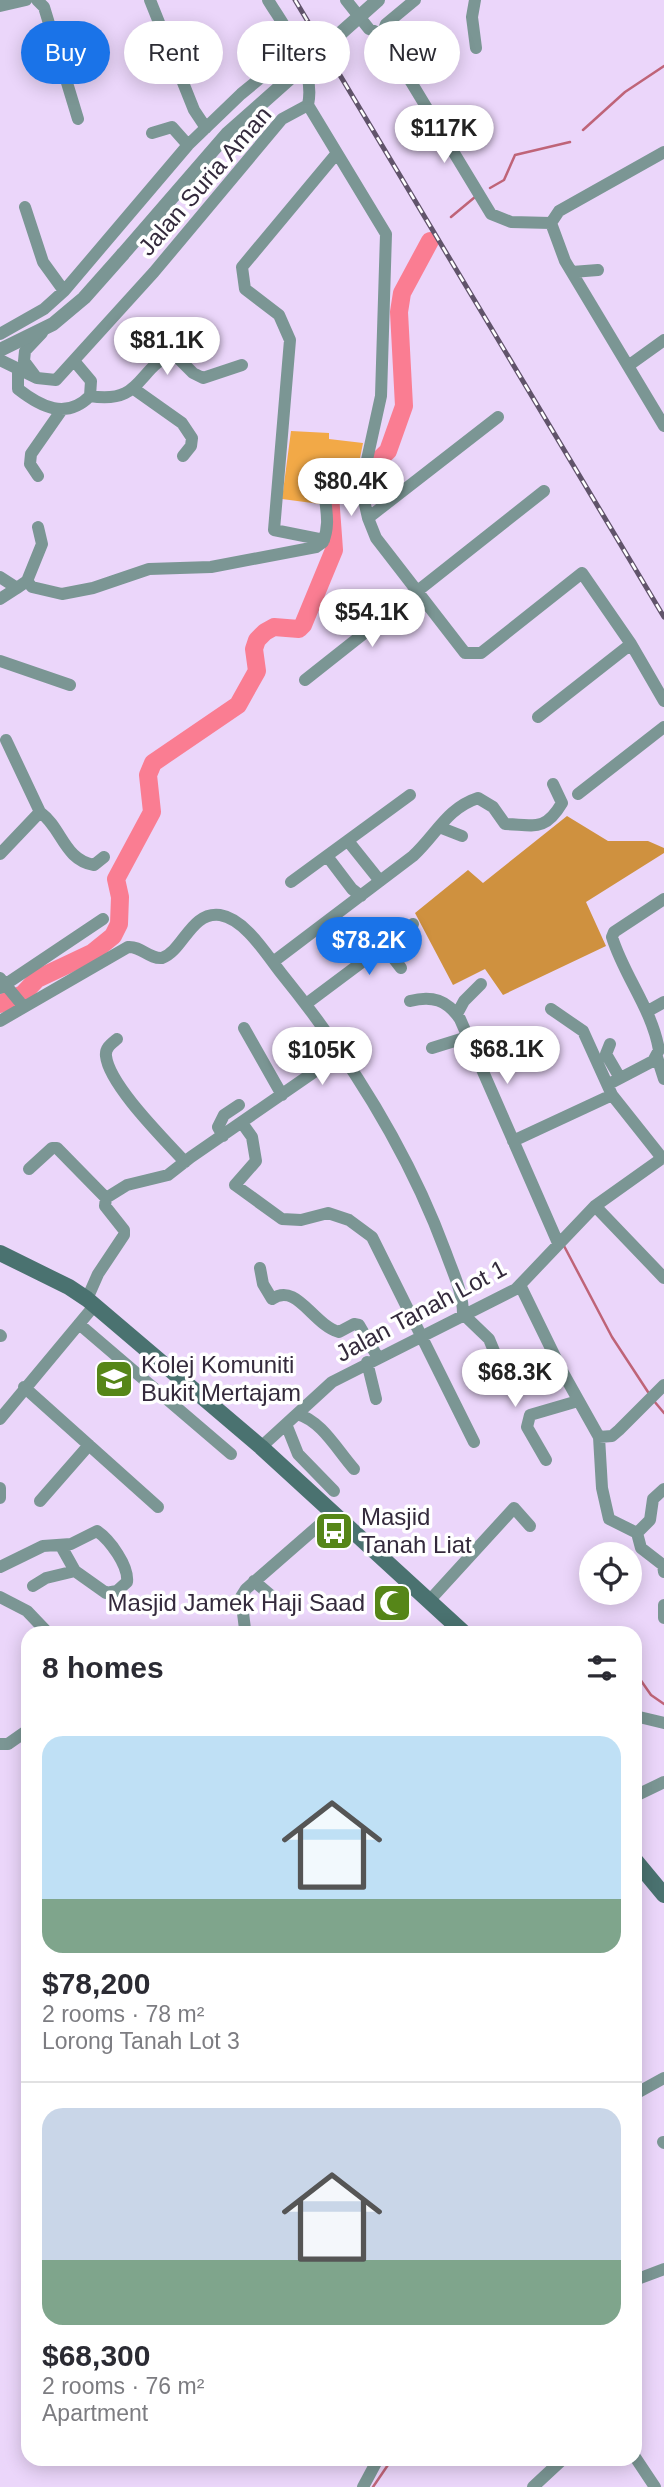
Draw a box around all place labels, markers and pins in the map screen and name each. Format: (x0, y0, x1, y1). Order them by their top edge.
pin: $117K (395, 106, 493, 165)
pin: $81.1K (110, 318, 224, 377)
pin: $80.4K (294, 458, 408, 518)
pin: $54.1K (315, 590, 429, 649)
pin: $78.2K (312, 918, 426, 977)
pin: $68.1K (450, 1026, 564, 1086)
pin: $105K (273, 1028, 371, 1087)
pin: $68.3K (458, 1350, 572, 1409)
place label: Kolej Komuniti Bukit Mertajam (141, 1351, 301, 1406)
school or university icon: Kolej Komuniti Bukit Mertajam (93, 1358, 135, 1400)
place label: Masjid Tanah Liat (361, 1503, 472, 1558)
bus stop icon: Masjid Tanah Liat (313, 1510, 355, 1552)
mosque icon: Masjid Jamek Haji Saad (371, 1582, 413, 1624)
place label: Masjid Jamek Haji Saad (108, 1589, 365, 1616)

